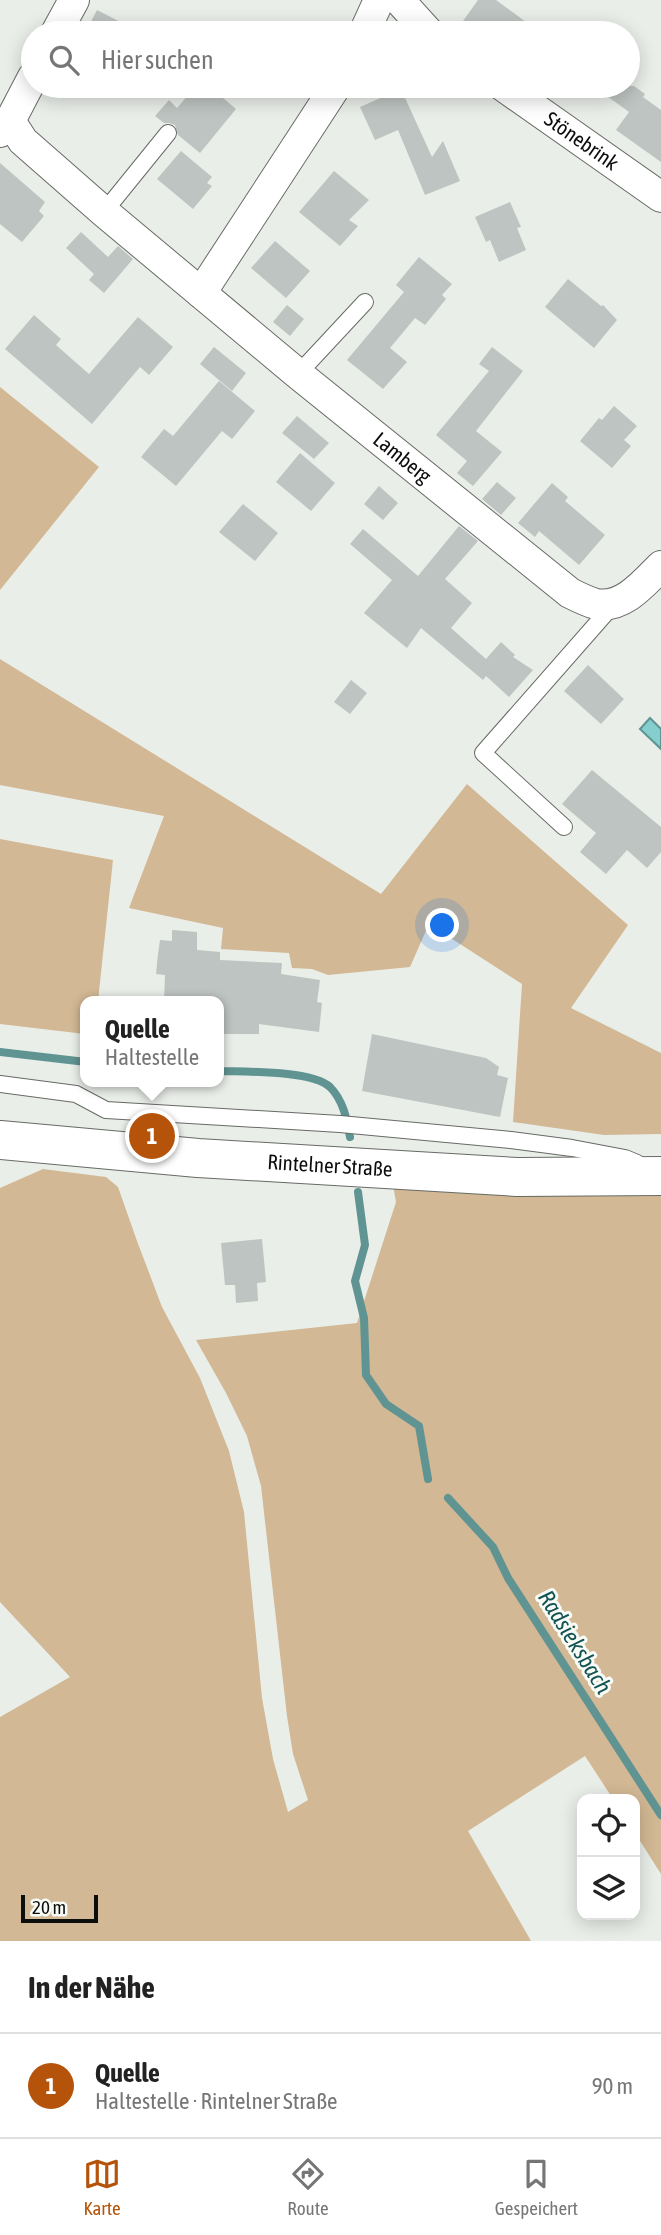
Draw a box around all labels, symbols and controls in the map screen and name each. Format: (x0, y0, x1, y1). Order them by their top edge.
search box (21, 21, 640, 98)
icon: search (45, 41, 83, 79)
text: Hier suchen (101, 45, 214, 75)
street label: Stönebrink (541, 106, 624, 175)
street label: Lamberg (369, 427, 436, 487)
your location (425, 908, 459, 942)
popup (80, 996, 224, 1087)
text: Quelle (105, 1014, 170, 1044)
text: Haltestelle (105, 1044, 199, 1070)
pin: 1 (129, 1110, 175, 1162)
street label: Rintelner Straße (267, 1149, 393, 1181)
water label: Radsieksbach (533, 1586, 617, 1698)
map controls (577, 1794, 640, 1920)
button: locate (577, 1794, 640, 1857)
button: layers (577, 1857, 640, 1920)
scale bar (21, 1892, 98, 1924)
text: 20 m (32, 1896, 66, 1918)
text: In der Nähe (28, 1970, 155, 2004)
text: Quelle (95, 2058, 160, 2088)
text: 1 (46, 2073, 56, 2099)
text: 90 m (592, 2073, 633, 2099)
text: Haltestelle · Rintelner Straße (95, 2088, 338, 2114)
tab: Karte (83, 2155, 121, 2219)
tab: Route (287, 2155, 329, 2219)
tab: Gespeichert (495, 2155, 578, 2219)

